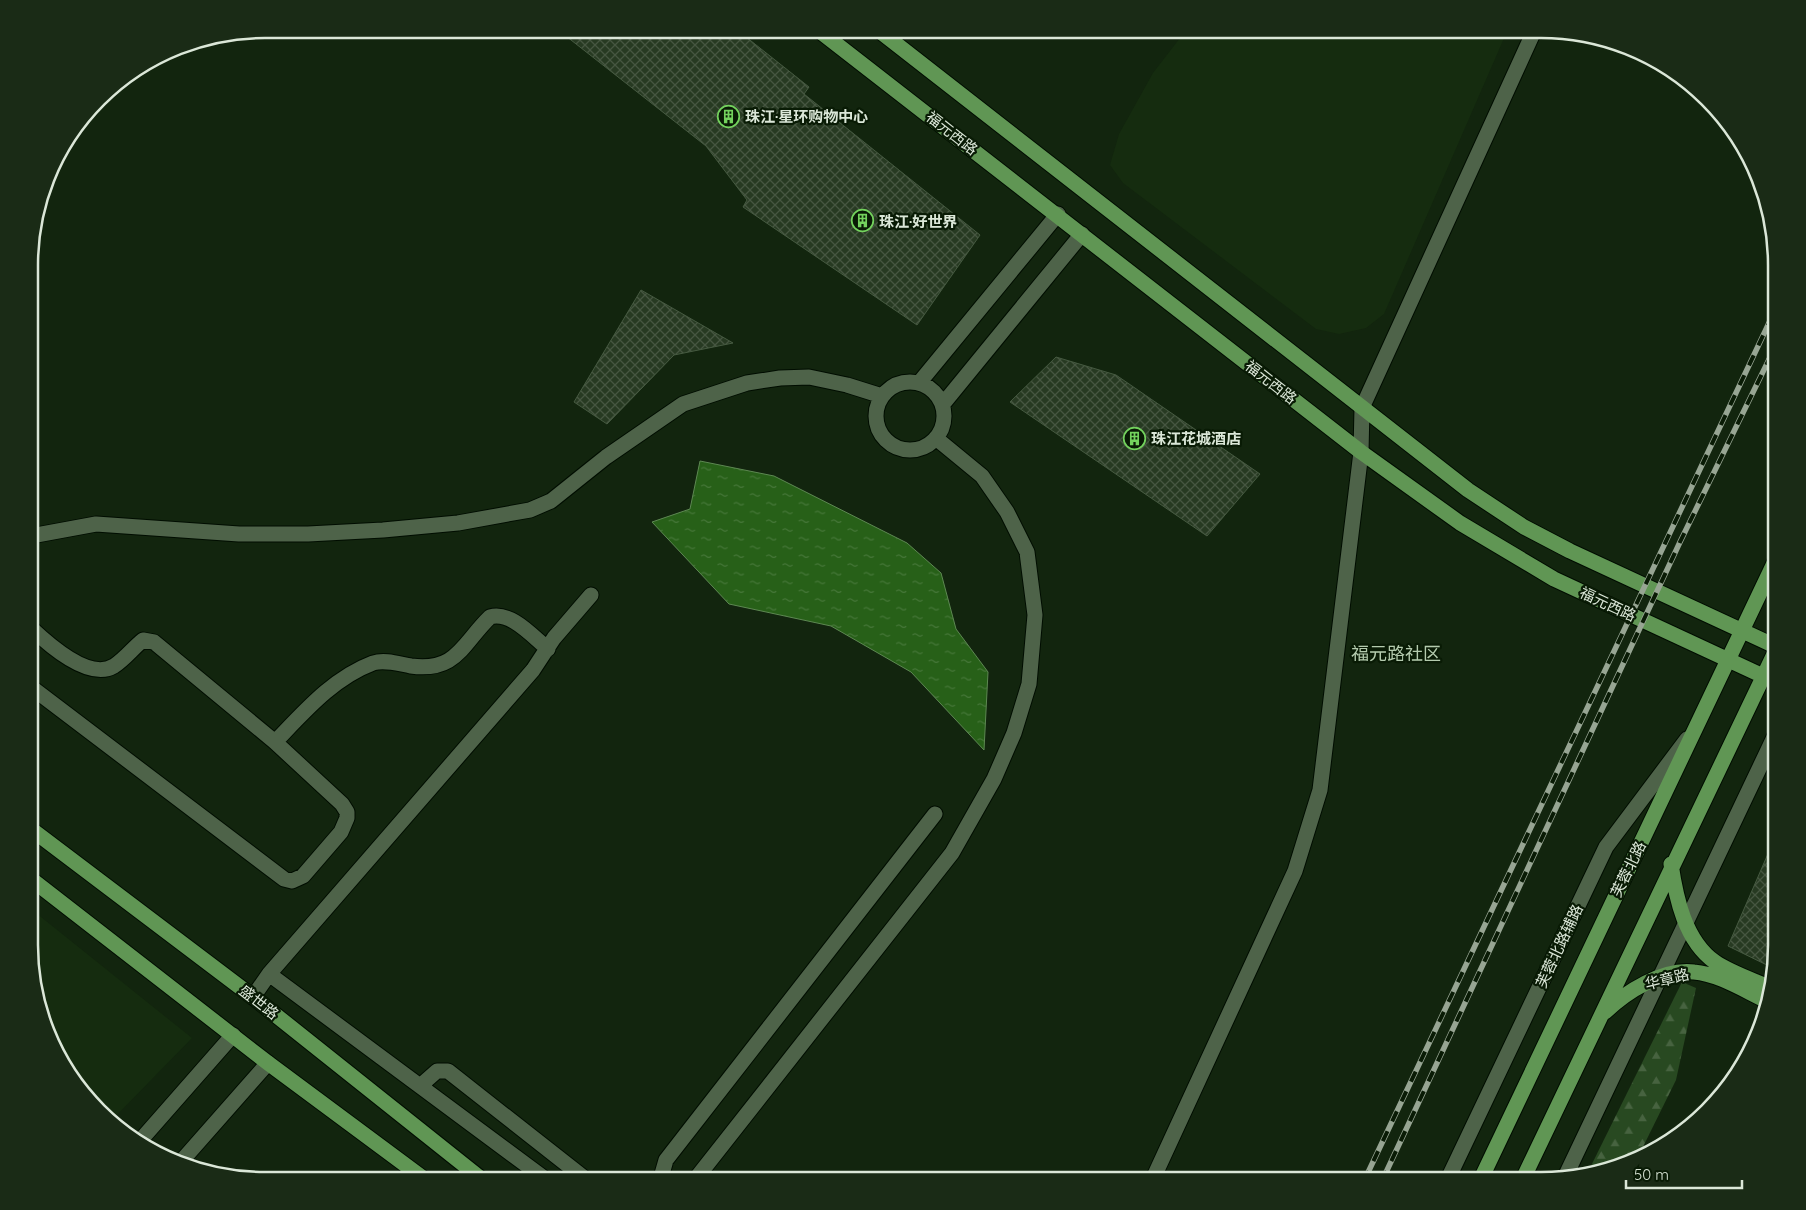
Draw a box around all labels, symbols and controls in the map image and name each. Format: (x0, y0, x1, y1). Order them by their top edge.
building icon: 珠江·星环购物中心 (717, 104, 741, 128)
place label: 珠江·星环购物中心 (745, 107, 868, 126)
street label: 福元西路 (923, 107, 981, 159)
building icon: 珠江·好世界 (851, 209, 875, 233)
place label: 珠江·好世界 (879, 212, 957, 231)
street label: 福元西路 (1242, 356, 1300, 408)
building icon: 珠江花城酒店 (1123, 426, 1147, 450)
place label: 珠江花城酒店 (1151, 429, 1241, 448)
street label: 福元西路 (1577, 583, 1639, 625)
district label: 福元路社区 (1351, 642, 1441, 665)
street label: 芙蓉北路 (1606, 838, 1650, 900)
street label: 芙蓉北路辅路 (1531, 901, 1587, 991)
street label: 华章路 (1643, 964, 1691, 994)
street label: 盛世路 (235, 981, 283, 1023)
scale bar (1626, 1158, 1742, 1190)
text: 50 m (1634, 1165, 1669, 1184)

